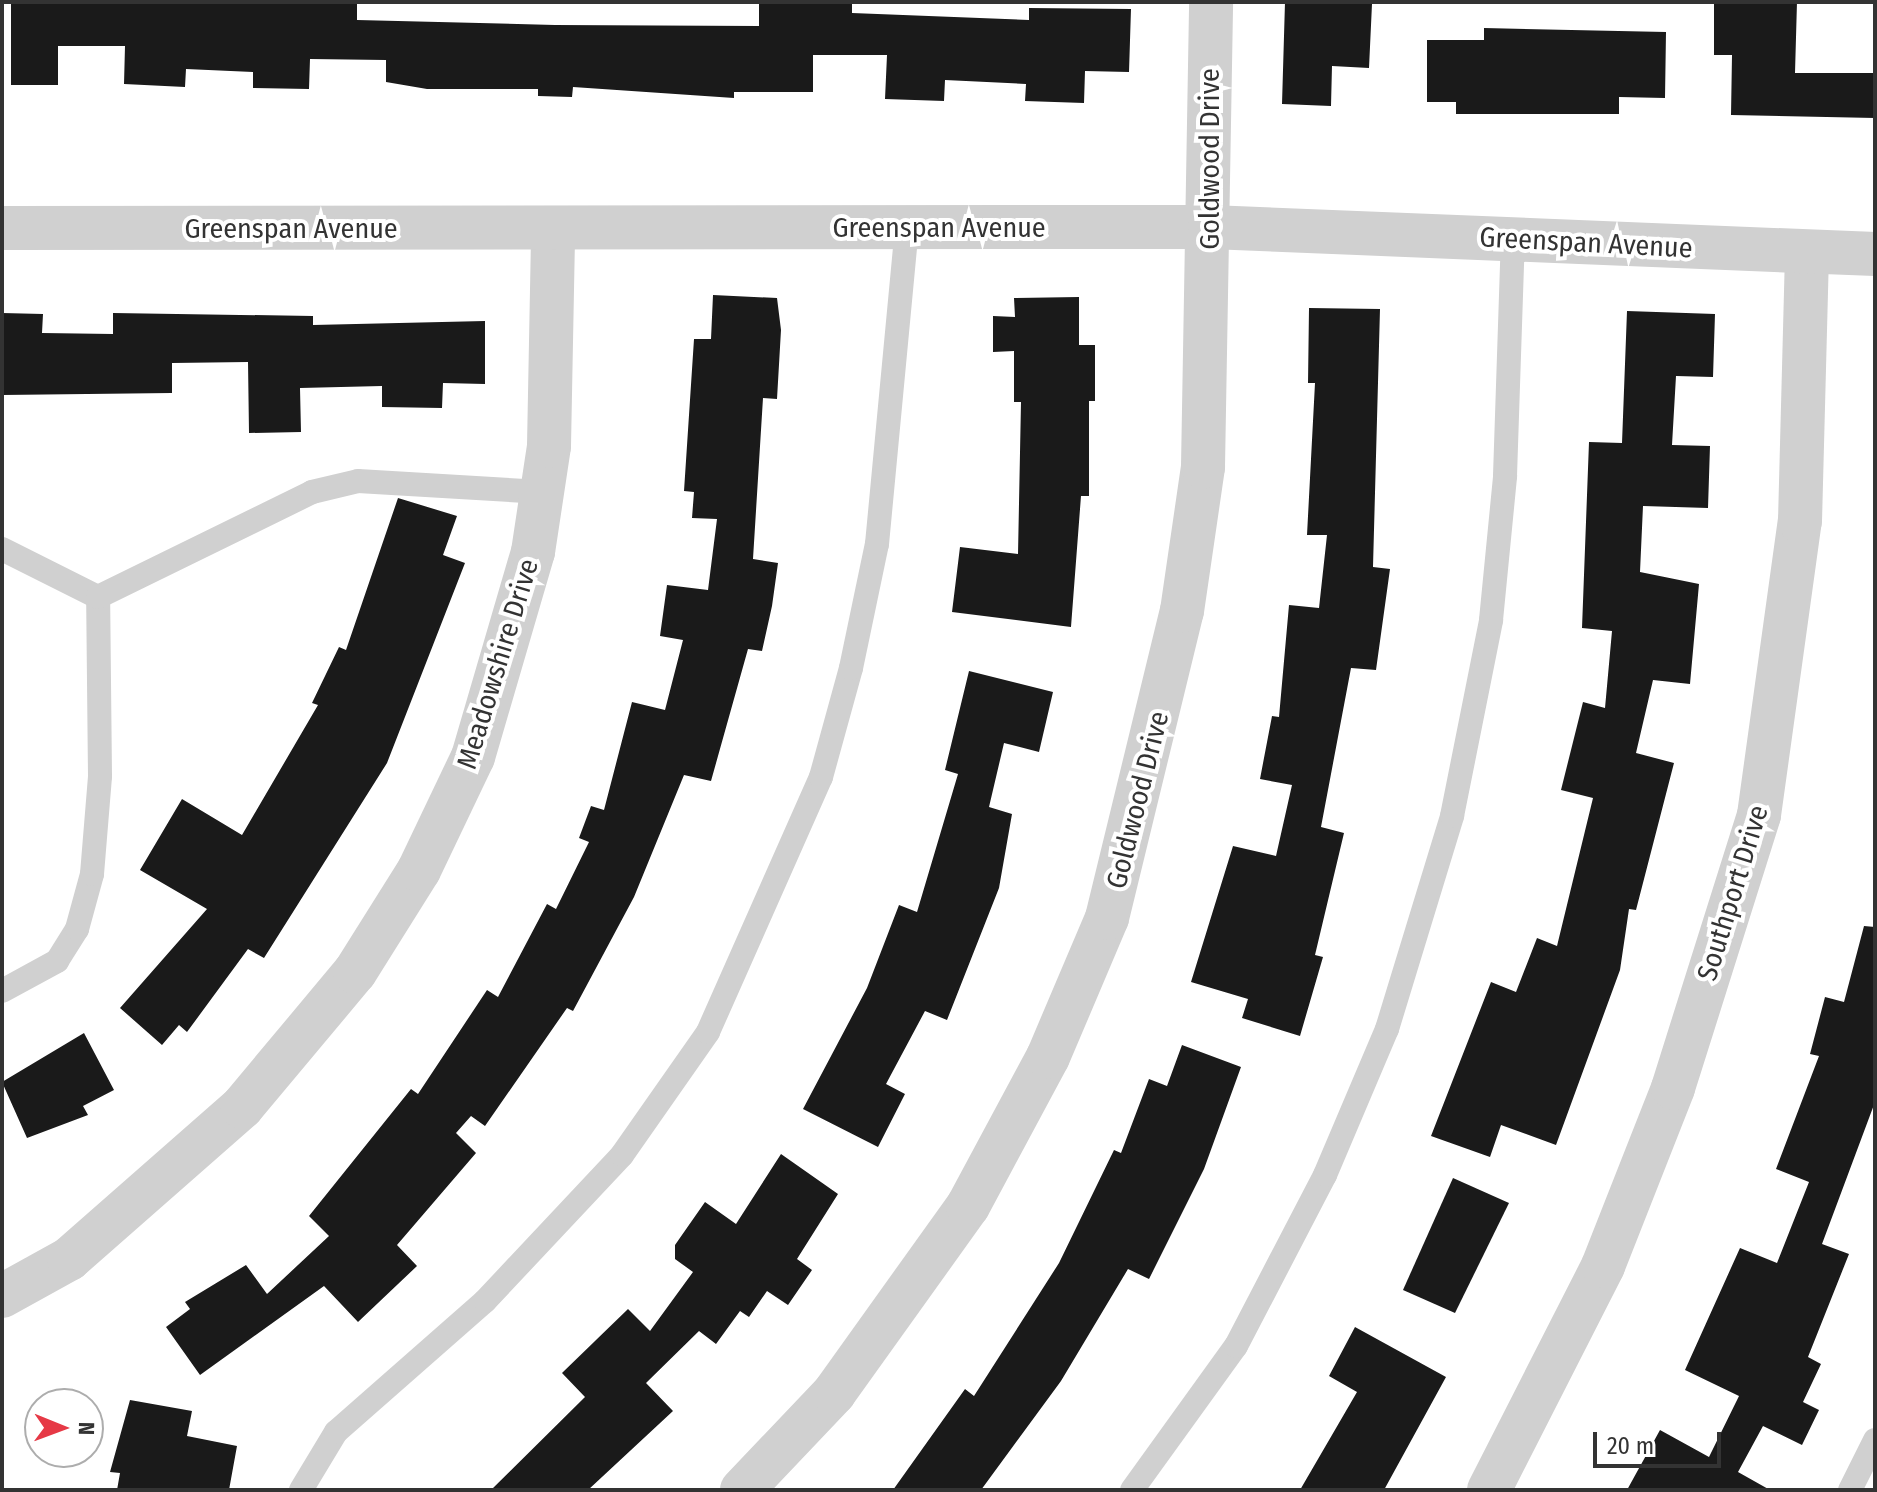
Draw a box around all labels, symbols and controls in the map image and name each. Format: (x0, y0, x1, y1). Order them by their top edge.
street label: Goldwood Drive (1193, 68, 1227, 250)
street label: Greenspan Avenue (832, 211, 1046, 245)
street label: Greenspan Avenue (184, 212, 398, 246)
street label: Greenspan Avenue (1479, 221, 1693, 265)
street label: Meadowshire Drive (450, 555, 546, 773)
street label: Goldwood Drive (1100, 708, 1176, 892)
street label: Southport Drive (1690, 801, 1776, 985)
north arrow (24, 1388, 104, 1468)
scale bar (1597, 1416, 1725, 1466)
text: N (73, 1422, 100, 1435)
text: 20 m (1607, 1432, 1654, 1460)

